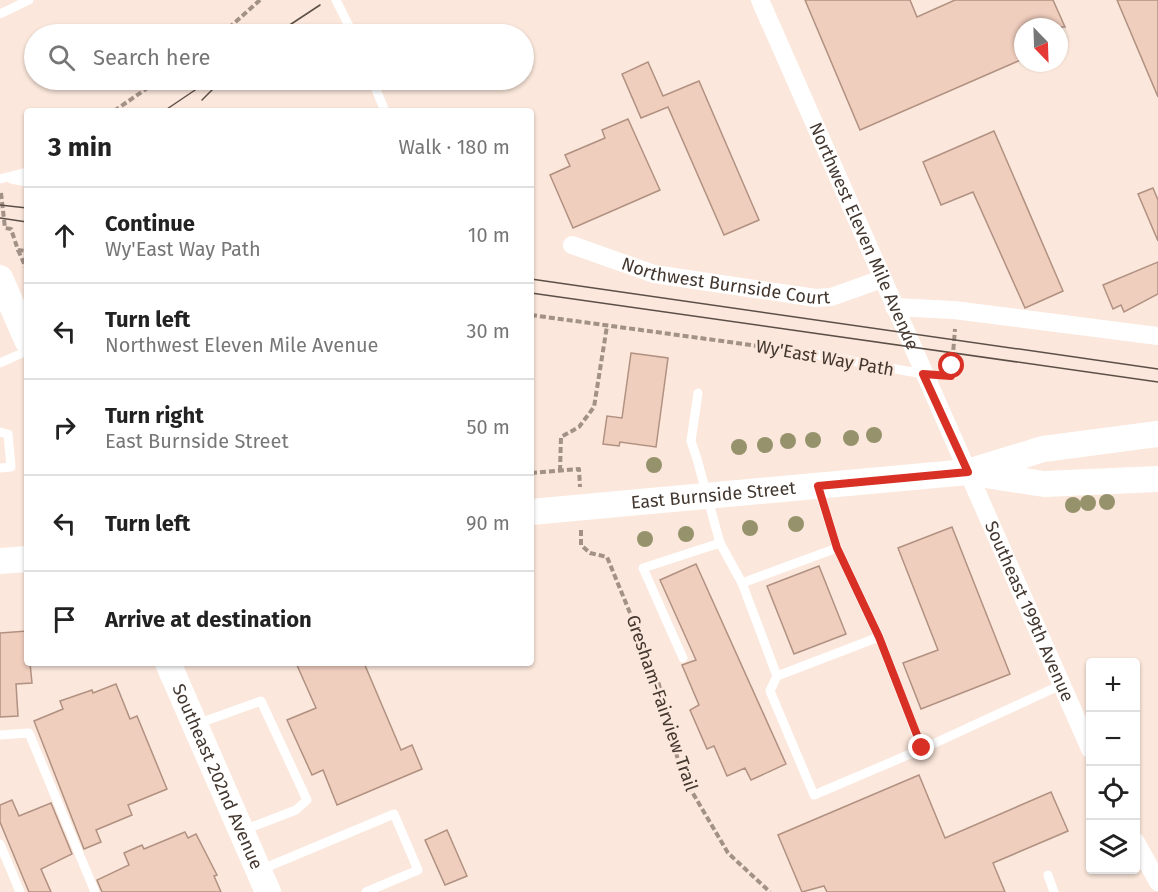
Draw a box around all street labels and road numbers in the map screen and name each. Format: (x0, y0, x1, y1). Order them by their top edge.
street label: Northwest Eleven Mile Avenue (804, 119, 924, 353)
street label: Northwest Burnside Court (619, 252, 831, 309)
street label: Wy'East Way Path (754, 335, 896, 381)
street label: East Burnside Street (630, 477, 797, 514)
street label: Southeast 199th Avenue (980, 518, 1079, 705)
street label: Gresham-Fairview Trail (621, 612, 703, 794)
street label: Southeast 202nd Avenue (167, 680, 268, 873)

